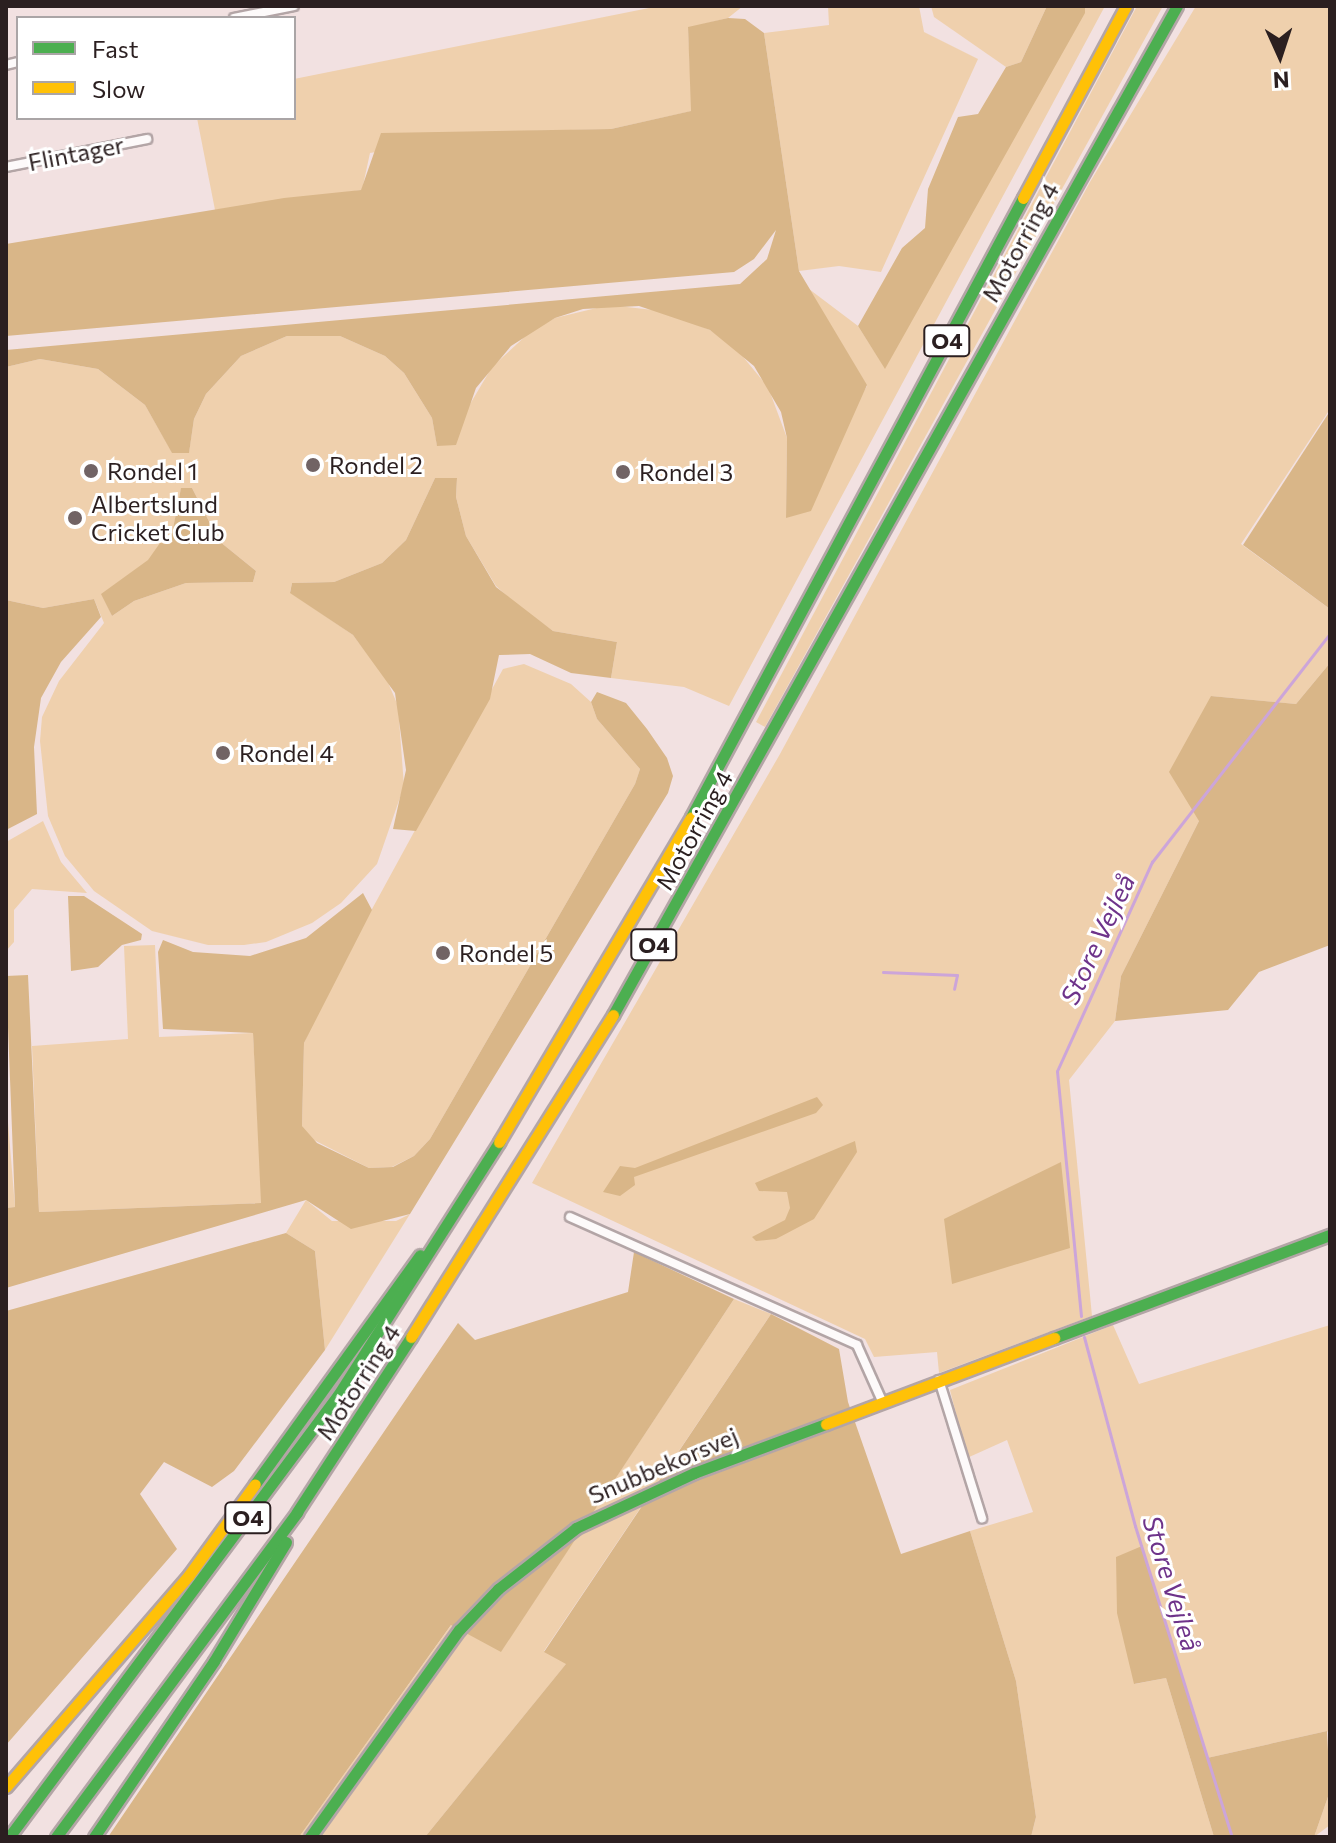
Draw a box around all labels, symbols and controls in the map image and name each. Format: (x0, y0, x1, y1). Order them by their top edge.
legend (16, 16, 296, 120)
north arrow (1240, 16, 1320, 96)
text: Fast (92, 34, 139, 63)
text: N (1272, 67, 1290, 94)
text: Slow (92, 74, 145, 103)
street label: Flintager (26, 130, 126, 176)
street label: Motorring 4 (975, 177, 1065, 307)
road number: O4 (923, 323, 971, 359)
place label: Rondel 2 (329, 451, 423, 479)
marker: Rondel 2 (304, 456, 322, 474)
place label: Rondel 1 (107, 457, 198, 485)
place label: Rondel 3 (639, 458, 733, 486)
marker: Rondel 1 (82, 462, 100, 480)
marker: Rondel 3 (614, 463, 632, 481)
place label: Albertslund Cricket Club (91, 490, 225, 546)
marker: Albertslund Cricket Club (66, 509, 84, 527)
place label: Rondel 4 (239, 739, 334, 767)
marker: Rondel 4 (214, 744, 232, 762)
street label: Motorring 4 (649, 765, 739, 895)
water label: Store Vejleå (1053, 869, 1141, 1009)
road number: O4 (630, 927, 678, 963)
place label: Rondel 5 (459, 939, 553, 967)
marker: Rondel 5 (434, 944, 452, 962)
street label: Motorring 4 (310, 1319, 406, 1445)
street label: Snubbekorsvej (584, 1421, 742, 1509)
road number: O4 (224, 1500, 272, 1536)
water label: Store Vejleå (1137, 1511, 1207, 1655)

